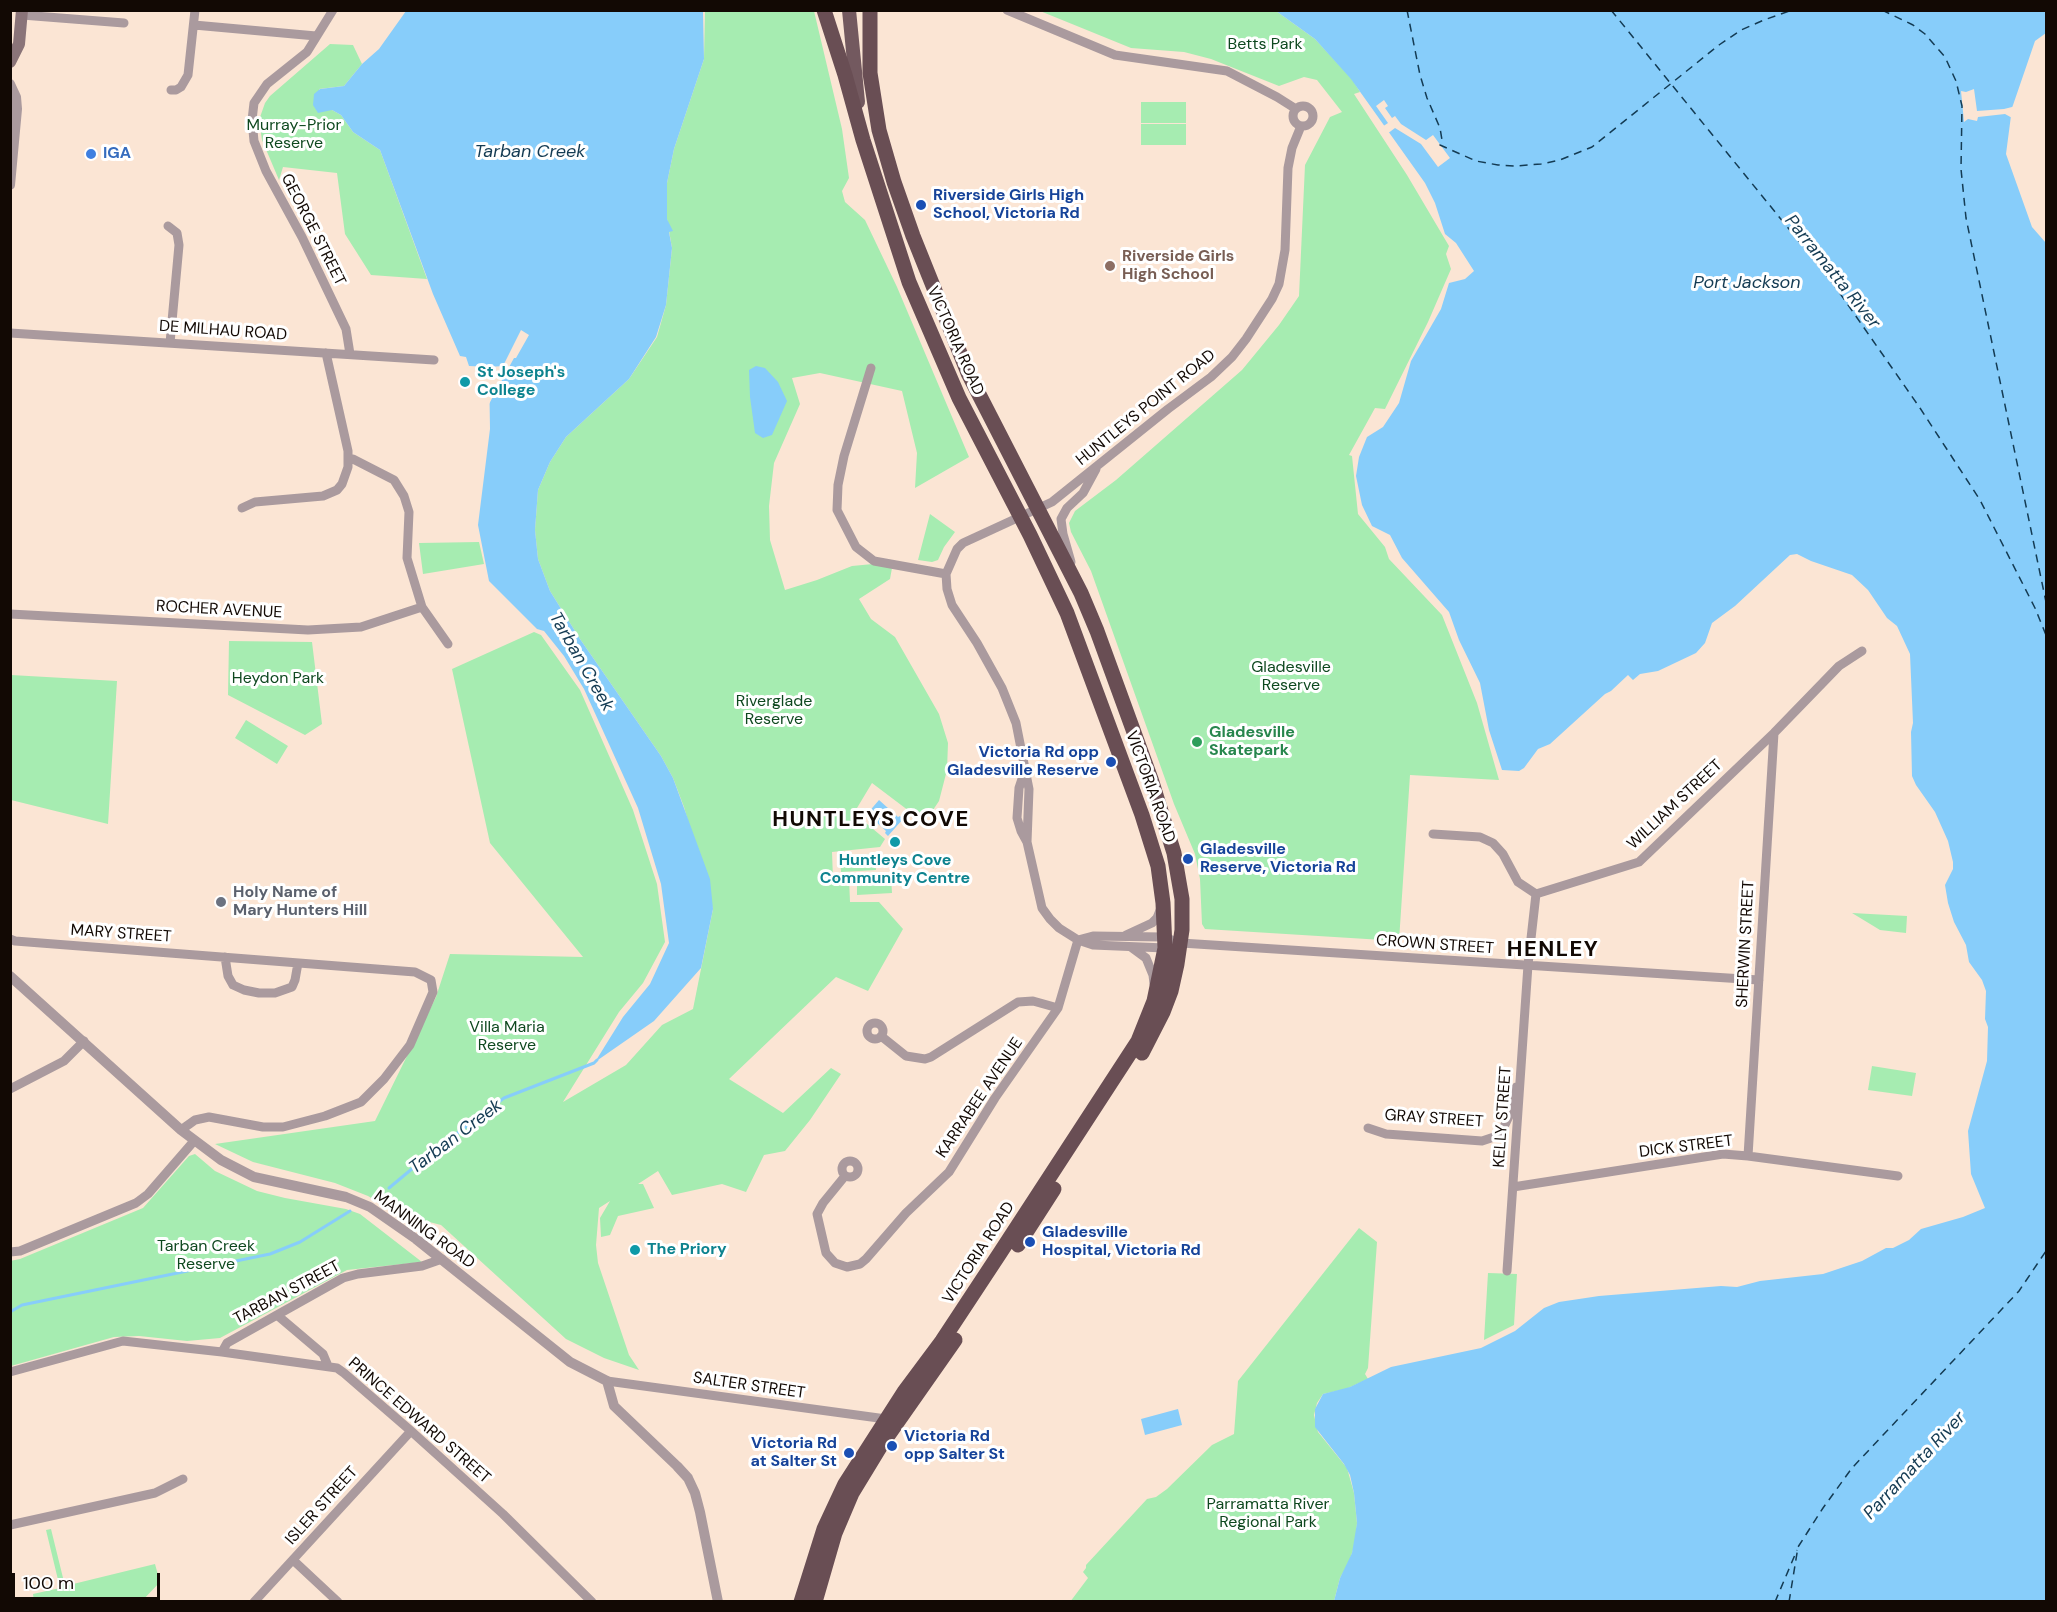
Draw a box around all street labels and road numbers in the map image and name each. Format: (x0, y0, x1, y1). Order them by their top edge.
street label: GEORGE STREET (277, 171, 349, 289)
street label: VICTORIA ROAD (922, 284, 988, 398)
street label: DE MILHAU ROAD (158, 317, 288, 345)
street label: HUNTLEYS POINT ROAD (1073, 346, 1219, 470)
street label: ROCHER AVENUE (155, 597, 283, 623)
street label: VICTORIA ROAD (1121, 729, 1179, 845)
street label: WILLIAM STREET (1624, 756, 1726, 854)
street label: SHERWIN STREET (1733, 880, 1759, 1008)
street label: MARY STREET (70, 921, 172, 947)
street label: CROWN STREET (1375, 931, 1495, 959)
street label: KARRABEE AVENUE (933, 1034, 1027, 1162)
street label: KELLY STREET (1490, 1066, 1516, 1168)
street label: GRAY STREET (1384, 1106, 1484, 1132)
street label: DICK STREET (1638, 1132, 1734, 1162)
street label: MANNING ROAD (370, 1187, 478, 1273)
street label: VICTORIA ROAD (939, 1199, 1019, 1307)
street label: TARBAN STREET (230, 1257, 344, 1329)
street label: PRINCE EDWARD STREET (344, 1354, 494, 1488)
street label: SALTER STREET (692, 1369, 806, 1403)
street label: ISLER STREET (282, 1463, 362, 1549)

